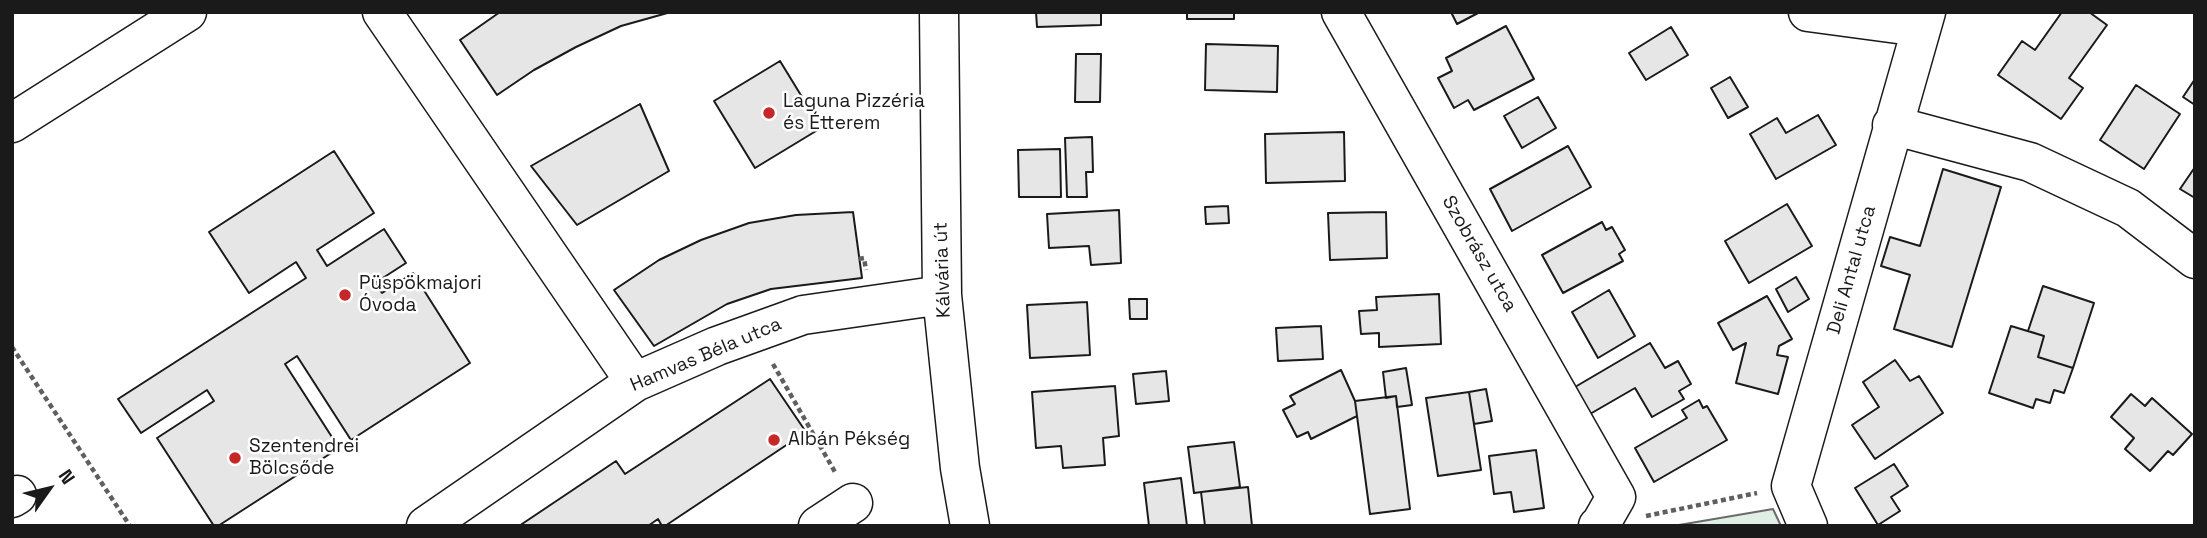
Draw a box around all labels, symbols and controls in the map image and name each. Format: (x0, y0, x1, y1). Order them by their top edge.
place label: Laguna Pizzéria és Étterem (783, 91, 925, 135)
marker: Laguna Pizzéria és Étterem (761, 105, 777, 121)
street label: Szobrász utca (1437, 192, 1521, 316)
street label: Deli Antal utca (1823, 203, 1881, 337)
street label: Kálvária út (930, 222, 956, 318)
place label: Püspökmajori Óvoda (359, 273, 482, 317)
marker: Püspökmajori Óvoda (337, 287, 353, 303)
street label: Hamvas Béla utca (627, 313, 785, 397)
place label: Albán Pékség (788, 429, 910, 451)
marker: Albán Pékség (766, 432, 782, 448)
place label: Szentendrei Bölcsőde (249, 436, 359, 480)
marker: Szentendrei Bölcsőde (227, 450, 243, 466)
north arrow (14, 454, 84, 524)
text: N (53, 465, 81, 489)

